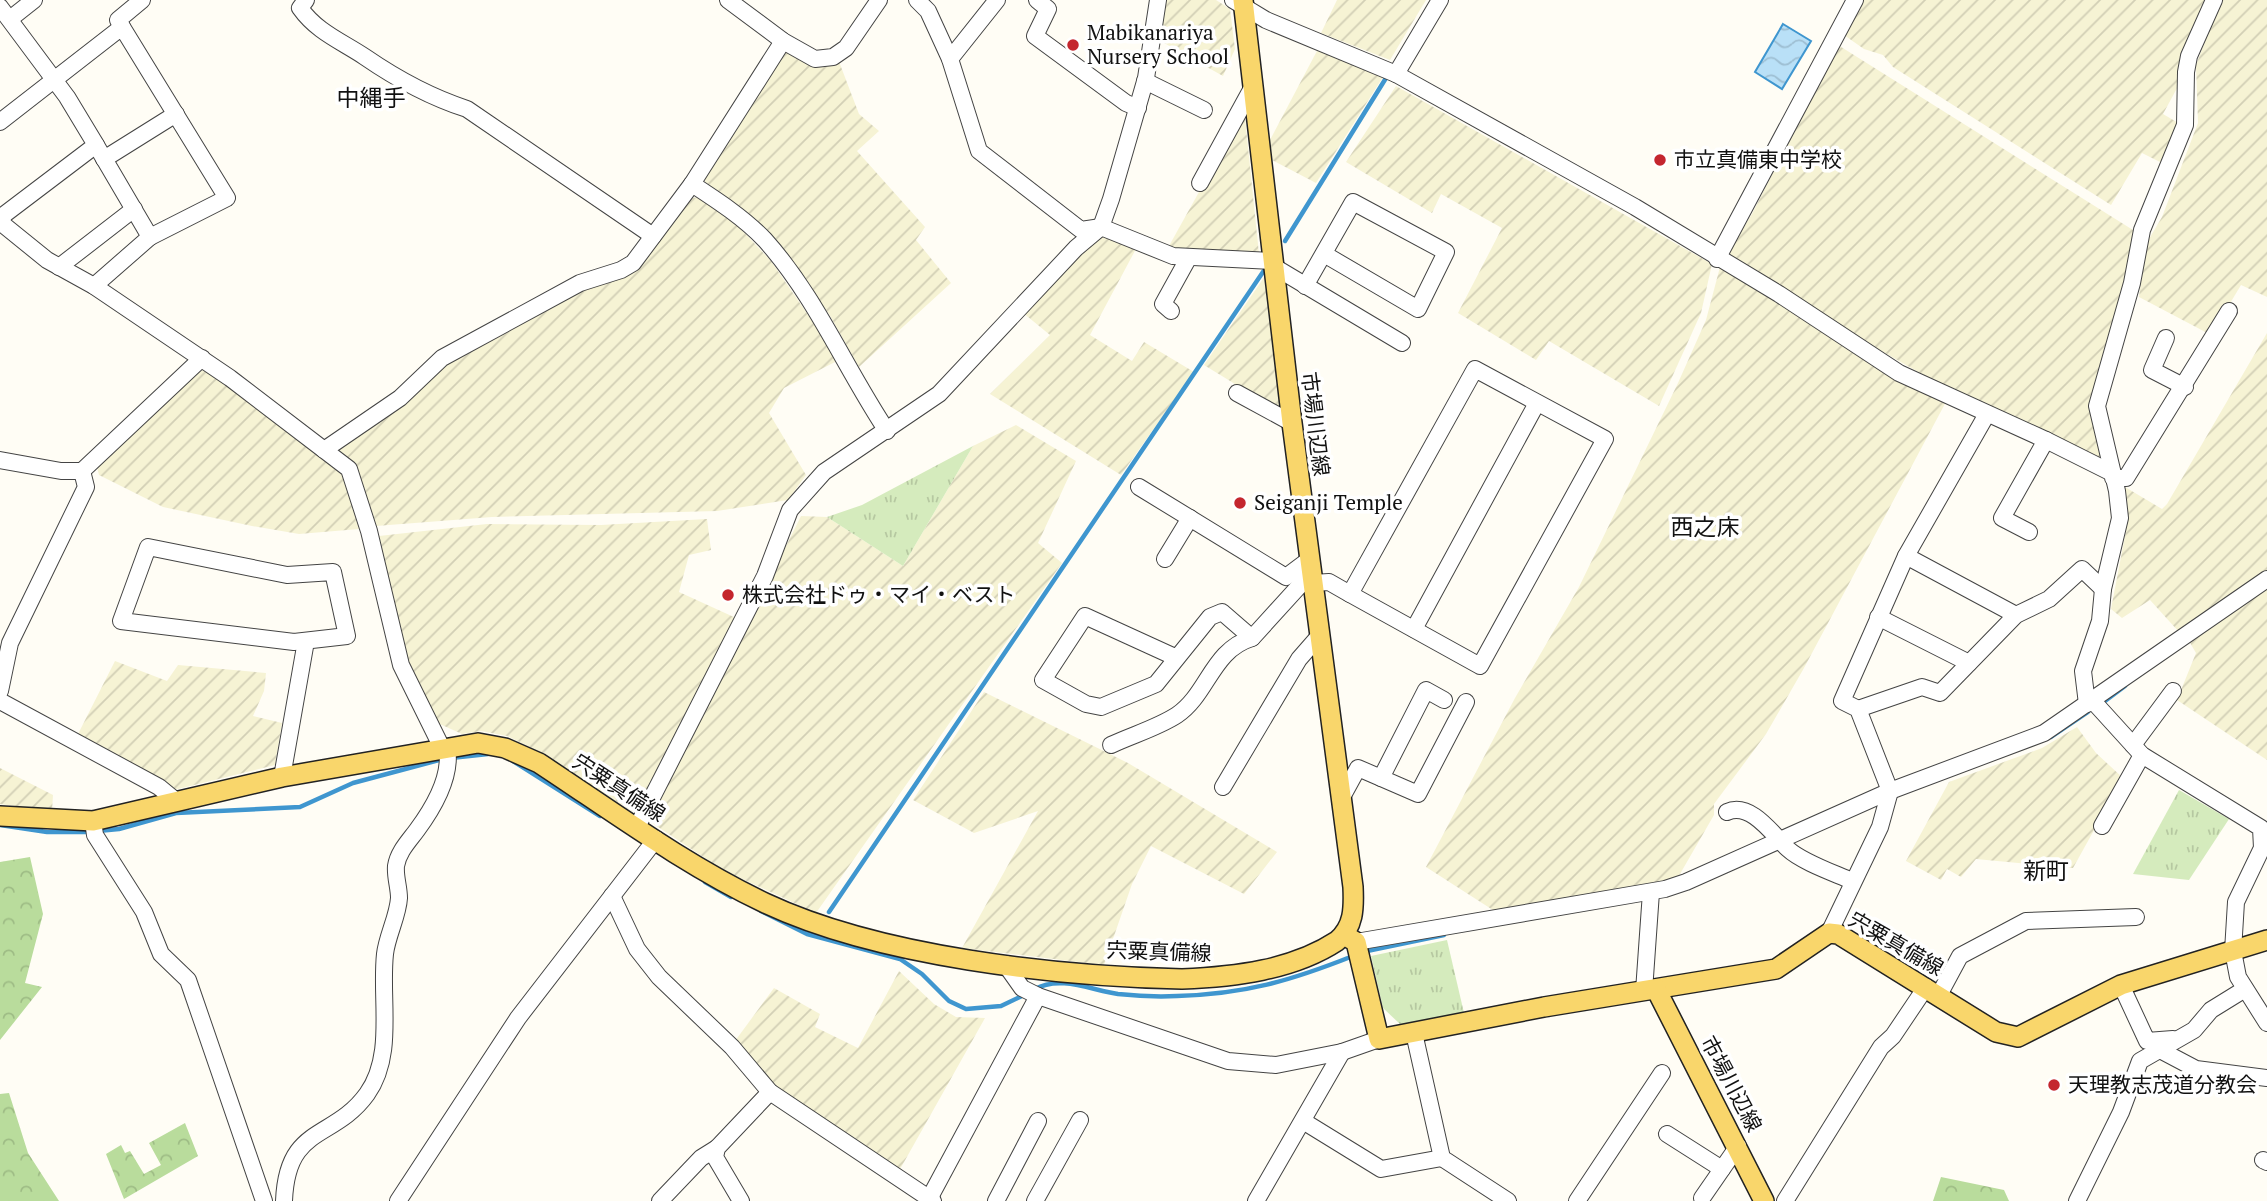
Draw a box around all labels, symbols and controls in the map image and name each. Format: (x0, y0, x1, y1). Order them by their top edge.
place label: Mabikanariya Nursery School (1087, 18, 1229, 70)
marker: Mabikanariya Nursery School (1065, 37, 1081, 53)
district label: 中縄手 (337, 82, 406, 113)
place label: 市立真備東中学校 (1674, 145, 1842, 173)
marker: 市立真備東中学校 (1652, 152, 1668, 168)
street label: 市場川辺線 (1296, 370, 1336, 478)
place label: Seiganji Temple (1254, 488, 1403, 516)
marker: Seiganji Temple (1232, 495, 1248, 511)
district label: 西之床 (1671, 511, 1740, 542)
place label: 株式会社ドゥ・マイ・ベスト (742, 580, 1015, 608)
marker: 株式会社ドゥ・マイ・ベスト (720, 587, 736, 603)
street label: 宍粟真備線 (568, 747, 671, 827)
district label: 新町 (2023, 855, 2069, 886)
street label: 宍粟真備線 (1844, 905, 1949, 982)
street label: 宍粟真備線 (1106, 935, 1212, 967)
street label: 市場川辺線 (1695, 1031, 1769, 1136)
place label: 天理教志茂道分教会 (2068, 1070, 2257, 1098)
marker: 天理教志茂道分教会 (2046, 1077, 2062, 1093)

